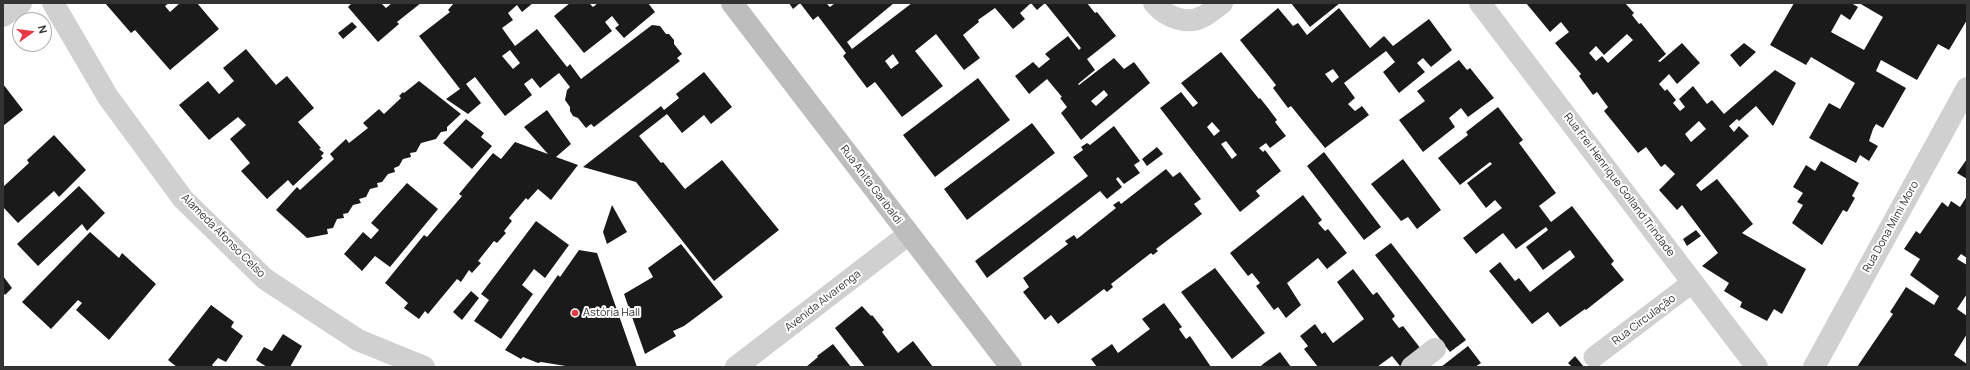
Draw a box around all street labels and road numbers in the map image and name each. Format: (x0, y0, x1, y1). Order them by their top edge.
street label: Rua Frei Henrique Golland Trindade (1561, 111, 1677, 259)
street label: Rua Anita Garibaldi (837, 143, 905, 227)
street label: Rua Dona Mimi Moro (1860, 179, 1922, 275)
street label: Alameda Afonso Celso (178, 191, 268, 281)
street label: Avenida Alvarenga (783, 267, 863, 335)
street label: Rua Circulação (1610, 292, 1678, 348)

